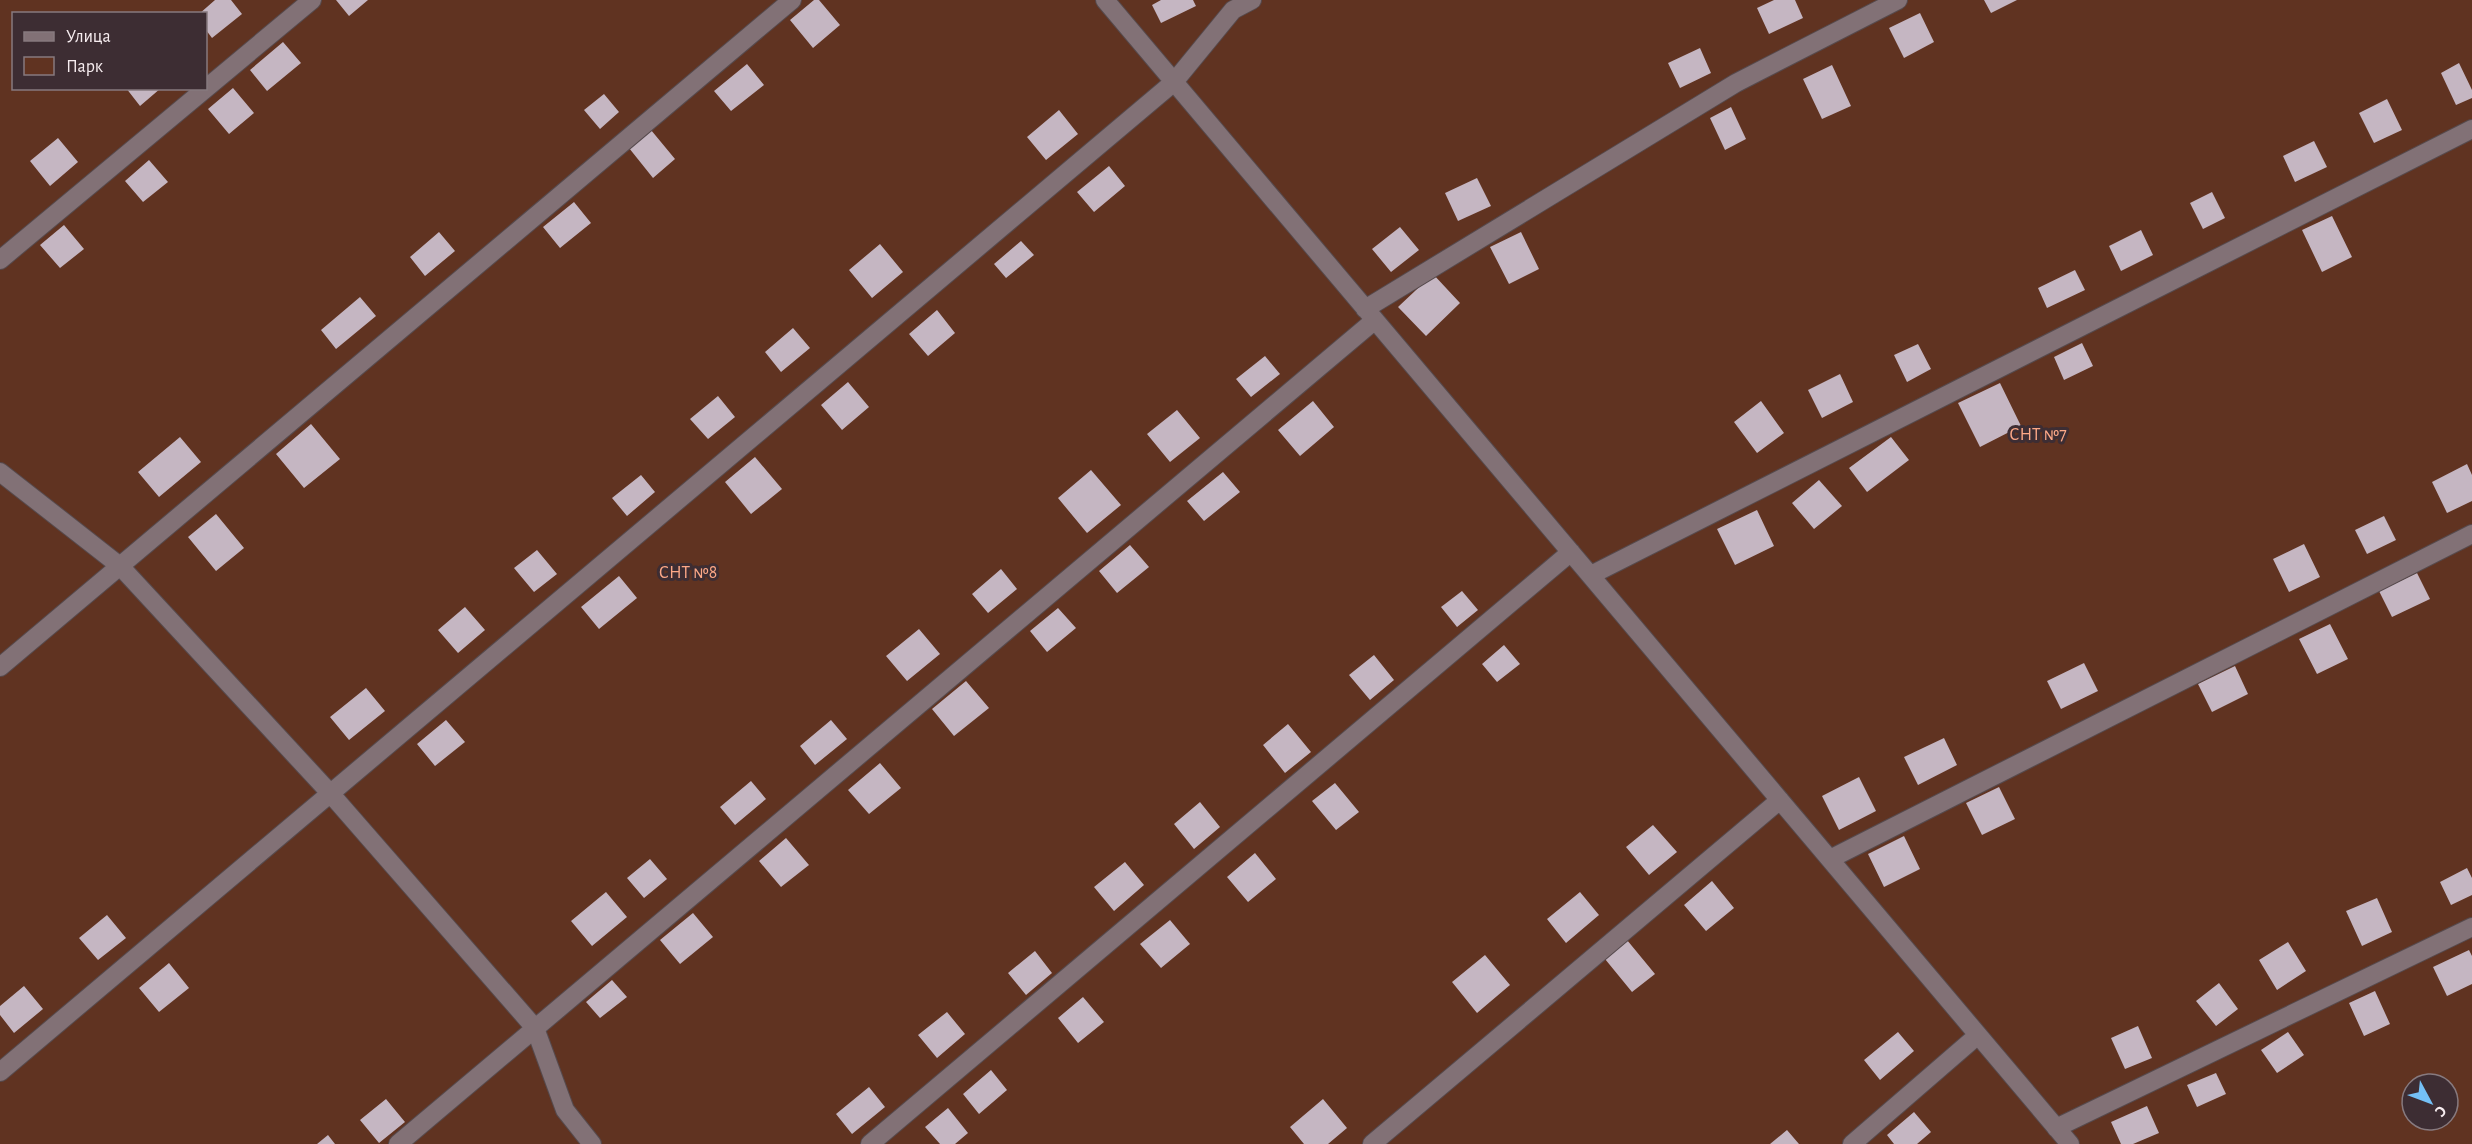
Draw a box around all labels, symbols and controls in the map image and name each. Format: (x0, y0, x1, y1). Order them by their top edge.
legend (12, 12, 207, 90)
text: Улица (66, 28, 111, 46)
text: Парк (66, 58, 104, 76)
park label: СНТ №7 (2009, 426, 2067, 444)
park label: СНТ №8 (659, 564, 717, 582)
north arrow (2400, 1072, 2460, 1132)
text: С (2432, 1103, 2450, 1120)

